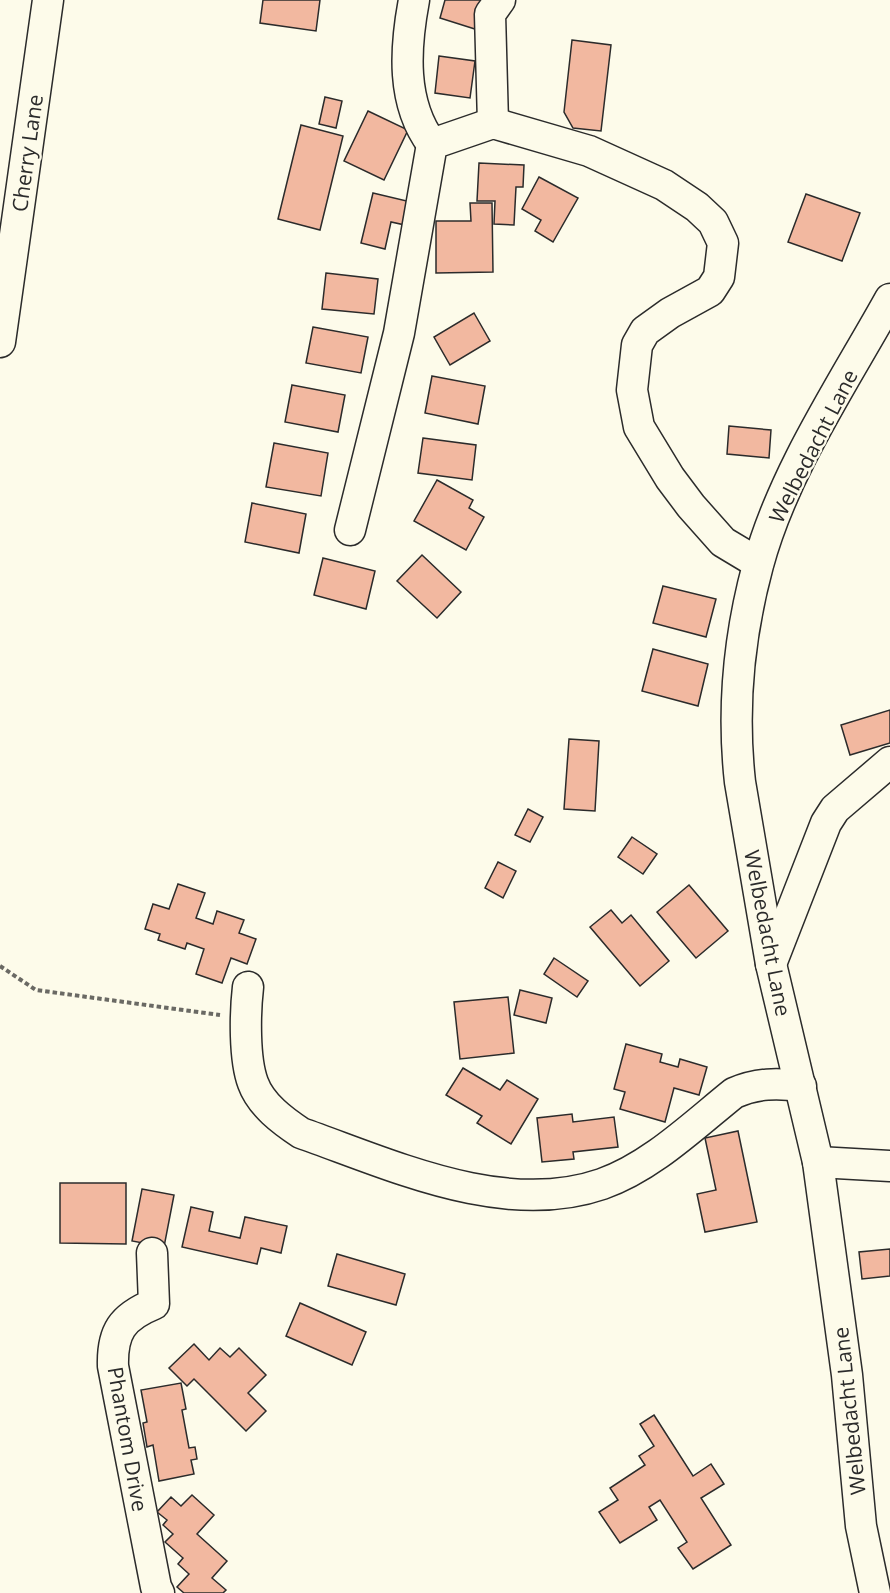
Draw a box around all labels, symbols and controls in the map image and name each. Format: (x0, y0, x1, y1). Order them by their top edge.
street label: Cherry Lane (5, 92, 49, 214)
street label: Welbedacht Lane (762, 364, 864, 528)
street label: Welbedacht Lane (738, 847, 798, 1019)
street label: Welbedacht Lane (826, 1326, 872, 1496)
street label: Phantom Drive (101, 1364, 155, 1514)

